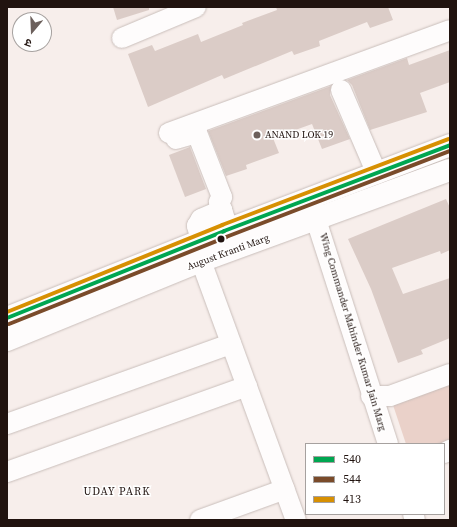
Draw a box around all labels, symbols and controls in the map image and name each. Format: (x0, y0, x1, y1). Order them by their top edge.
north arrow (12, 12, 52, 52)
text: उ (23, 35, 34, 51)
place label: ANAND LOK 19 (265, 129, 333, 141)
marker: ANAND LOK 19 (252, 130, 262, 140)
street label: August Kranti Marg (185, 232, 271, 272)
street label: Wing Commander Mahinder Kumar Jain Marg (317, 232, 389, 432)
unlabelled marker (216, 234, 226, 244)
legend (305, 443, 445, 515)
text: 540 (343, 451, 361, 467)
text: 544 (343, 471, 361, 487)
district label: UDAY PARK (83, 485, 151, 499)
text: 413 (343, 491, 361, 507)

